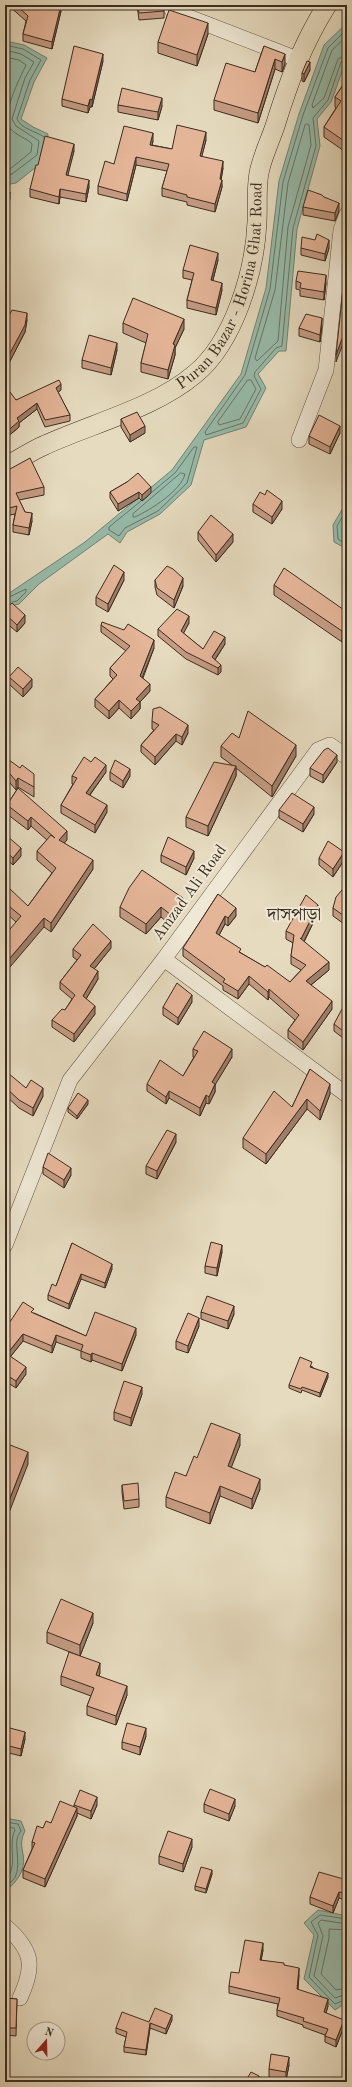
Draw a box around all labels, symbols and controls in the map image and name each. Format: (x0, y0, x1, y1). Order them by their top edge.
street label: Puran Bazar - Horina Ghat Road (174, 182, 266, 393)
street label: Amzad Ali Road (150, 842, 230, 944)
district label: দাসপাড়া (266, 906, 321, 924)
north arrow (26, 2021, 66, 2061)
text: N (43, 2026, 55, 2040)

